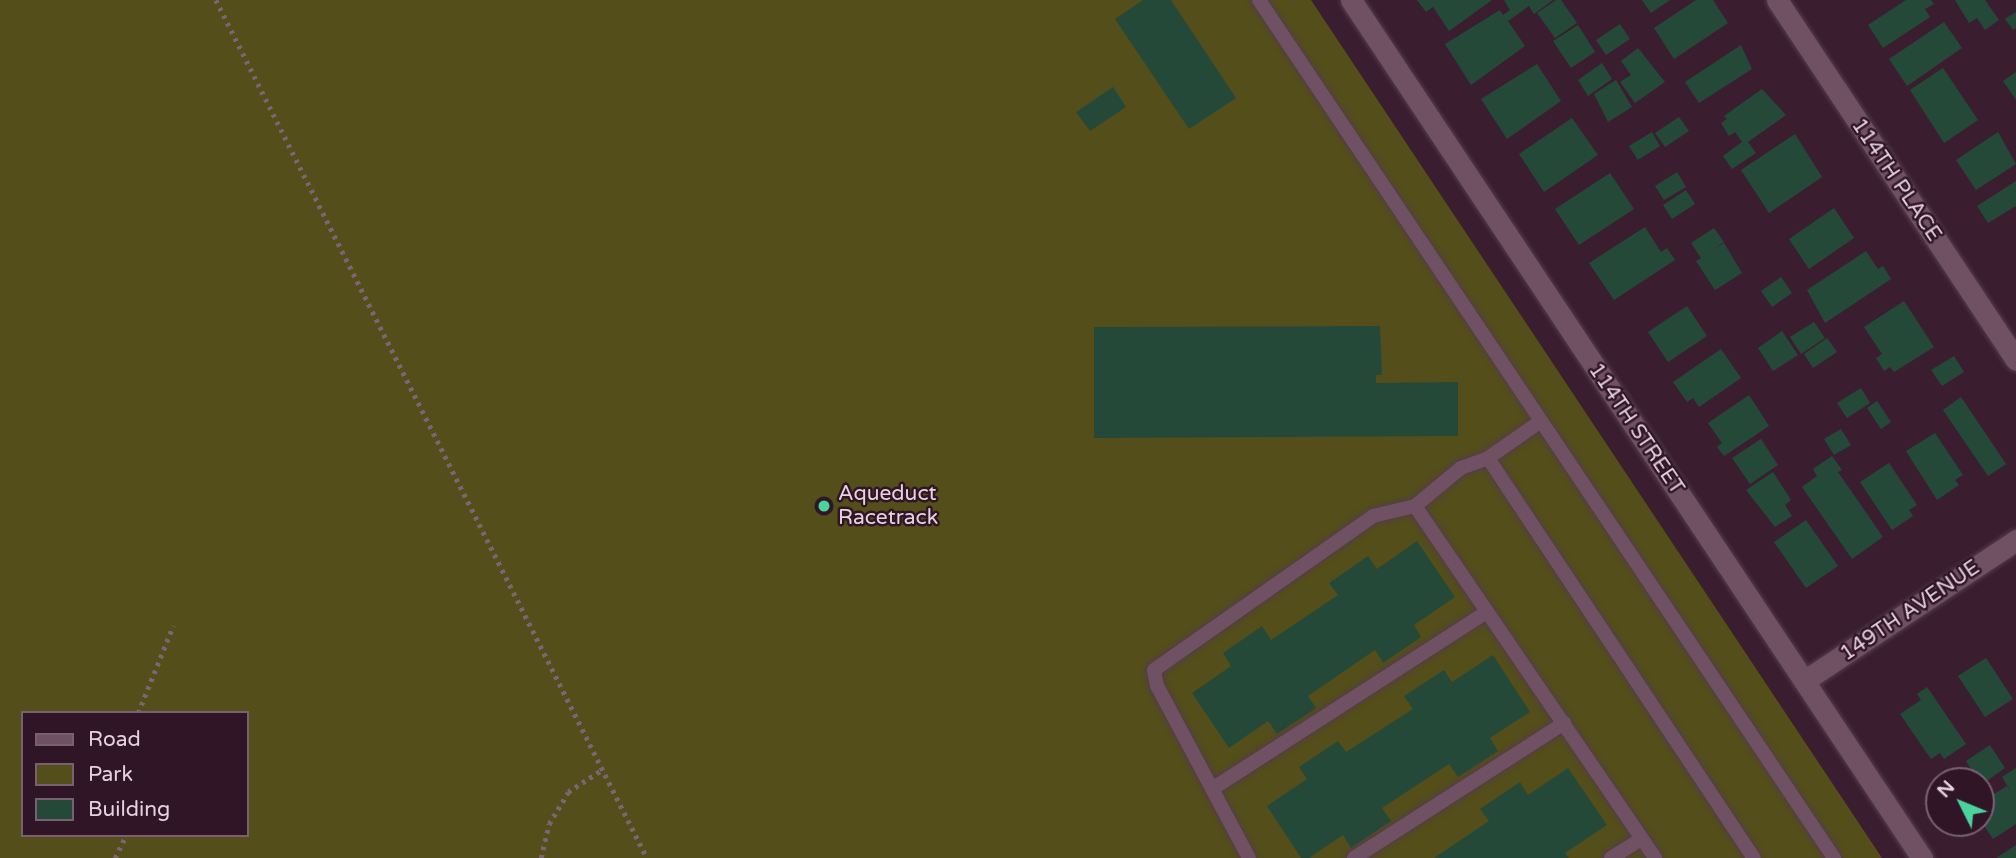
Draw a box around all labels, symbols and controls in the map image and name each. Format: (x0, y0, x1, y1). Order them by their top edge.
street label: 114TH PLACE (1846, 114, 1946, 246)
street label: 114TH STREET (1583, 358, 1689, 500)
place label: Aqueduct Racetrack (838, 481, 938, 531)
marker: Aqueduct Racetrack (816, 498, 832, 514)
street label: 149TH AVENUE (1836, 555, 1984, 667)
legend (21, 711, 248, 837)
text: Road (88, 727, 141, 752)
text: Park (88, 762, 133, 787)
north arrow (1925, 767, 1995, 837)
text: N (1933, 776, 1959, 802)
text: Building (88, 797, 170, 822)

